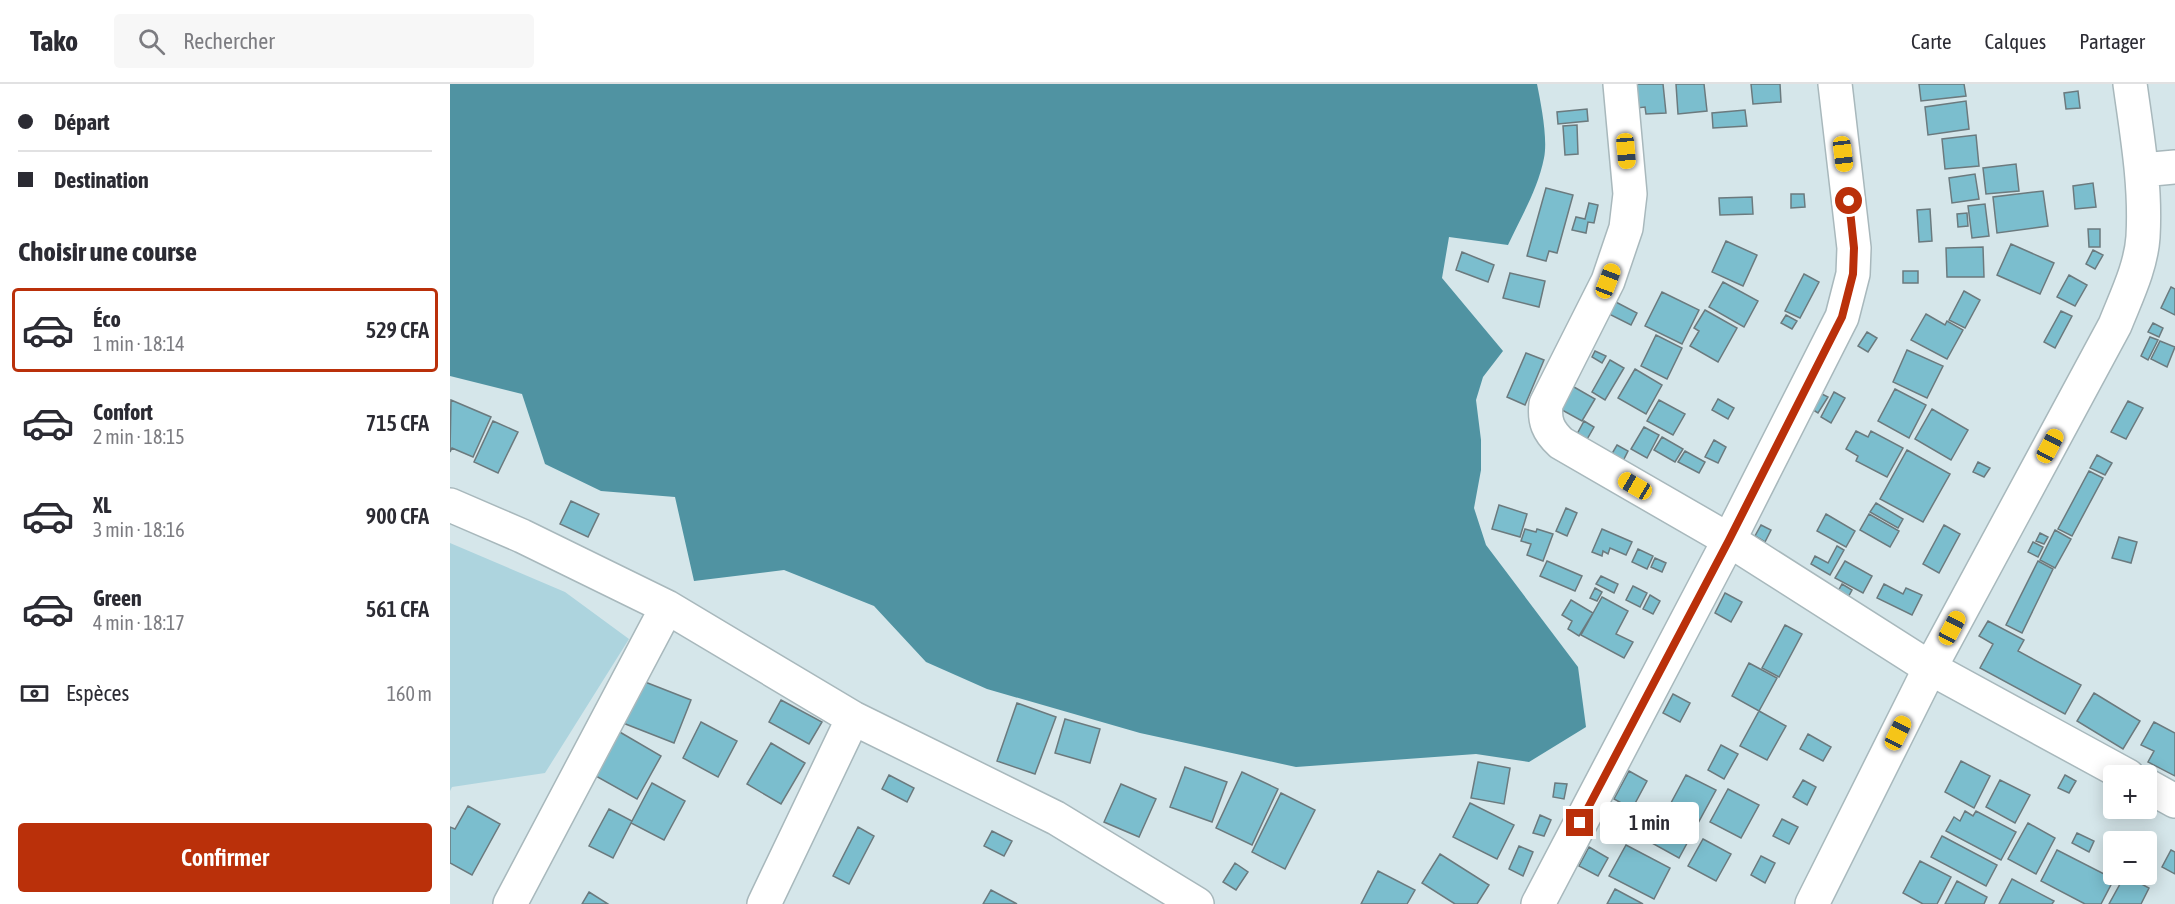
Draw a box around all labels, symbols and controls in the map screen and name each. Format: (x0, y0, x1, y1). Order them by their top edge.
search box (114, 14, 534, 68)
text: Tako (30, 25, 78, 57)
icon: search (135, 25, 168, 58)
text: Rechercher (183, 28, 275, 54)
text: Carte (1911, 29, 1952, 53)
text: Calques (1985, 29, 2046, 53)
text: Partager (2079, 29, 2145, 53)
text: Départ (54, 109, 110, 135)
car (1615, 132, 1637, 170)
car (1832, 135, 1854, 173)
text: Destination (54, 167, 149, 193)
route start (1835, 187, 1862, 214)
text: Choisir une course (18, 236, 197, 267)
car (1593, 261, 1623, 301)
icon: car (21, 303, 75, 357)
text: Éco (93, 306, 121, 332)
text: 529 CFA (366, 317, 429, 343)
text: 1 min · 18:14 (93, 332, 185, 355)
icon: car (21, 396, 75, 450)
text: Confort (93, 399, 153, 425)
text: 715 CFA (366, 410, 429, 436)
text: 2 min · 18:15 (93, 425, 185, 448)
car (2034, 426, 2066, 466)
car (1615, 469, 1655, 503)
icon: car (21, 489, 75, 543)
text: XL (93, 492, 111, 518)
text: 900 CFA (366, 503, 429, 529)
text: 3 min · 18:16 (93, 518, 185, 541)
icon: car (21, 582, 75, 636)
text: Green (93, 585, 142, 611)
text: 561 CFA (366, 596, 429, 622)
car (1936, 608, 1968, 648)
text: 4 min · 18:17 (93, 611, 185, 634)
icon: cash (18, 677, 51, 710)
text: Espèces (66, 680, 129, 706)
text: 160 m (387, 682, 432, 705)
car (1882, 713, 1914, 753)
map controls (2103, 765, 2157, 885)
button: + (2103, 765, 2157, 819)
callout: 1 min (1601, 802, 1700, 844)
route end (1566, 809, 1593, 836)
text: 1 min (1629, 811, 1670, 834)
button: Confirmer (18, 823, 432, 892)
button: − (2103, 831, 2157, 885)

